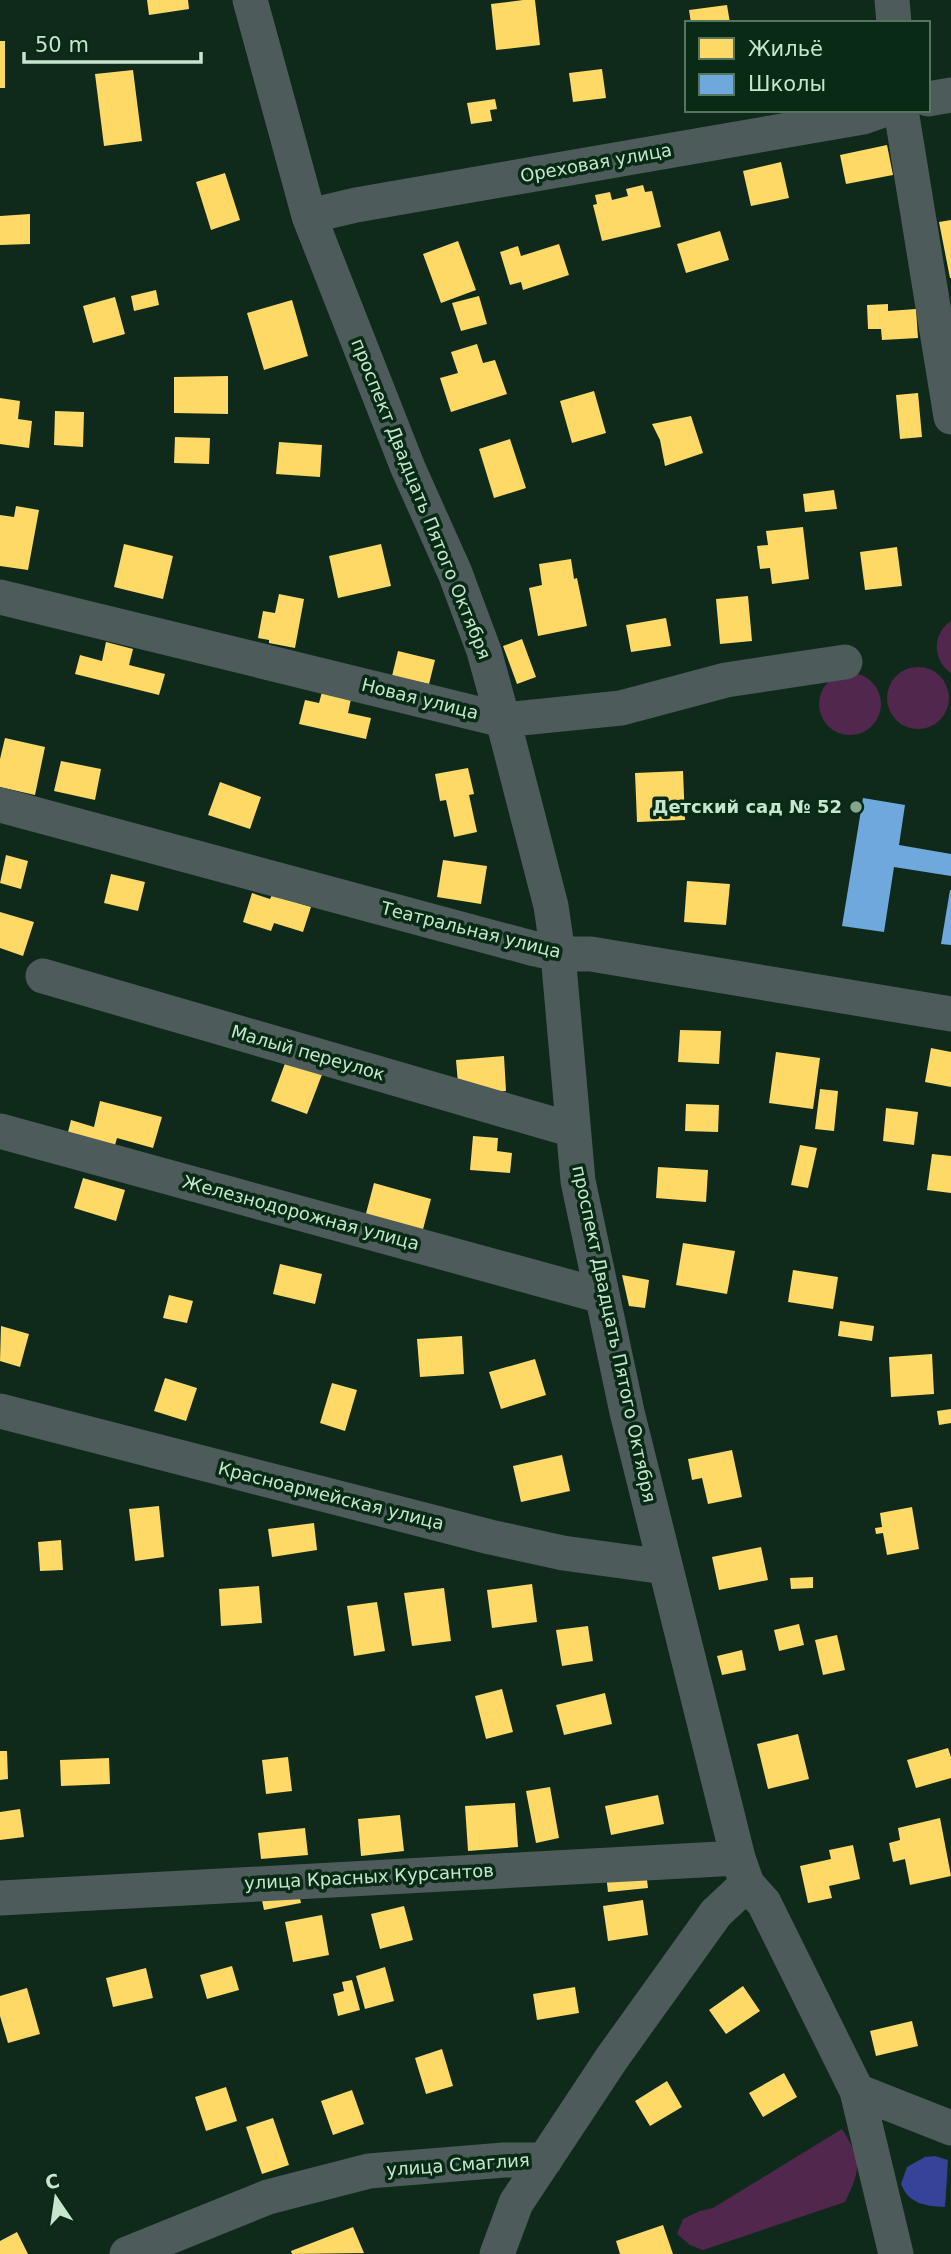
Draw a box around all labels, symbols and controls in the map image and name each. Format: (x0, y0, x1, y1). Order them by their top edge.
scale bar (24, 21, 201, 65)
legend (685, 21, 930, 112)
text: 50 m (35, 33, 89, 57)
text: Жильё (748, 37, 823, 61)
text: Школы (748, 72, 826, 96)
street label: Ореховая улица (518, 139, 673, 186)
street label: проспект Двадцать Пятого Октября (347, 335, 496, 662)
street label: Новая улица (359, 674, 481, 723)
place label: Детский сад № 52 (652, 796, 842, 817)
marker: Детский сад № 52 (848, 799, 864, 815)
street label: Театральная улица (378, 897, 563, 962)
street label: Малый переулок (229, 1021, 388, 1085)
street label: проспект Двадцать Пятого Октября (568, 1163, 661, 1504)
street label: Железнодорожная улица (181, 1171, 422, 1254)
street label: Красноармейская улица (216, 1457, 446, 1534)
street label: улица Красных Курсантов (244, 1859, 494, 1894)
street label: улица Смаглия (386, 2149, 530, 2180)
north arrow (21, 2163, 91, 2233)
text: С (43, 2169, 61, 2194)

